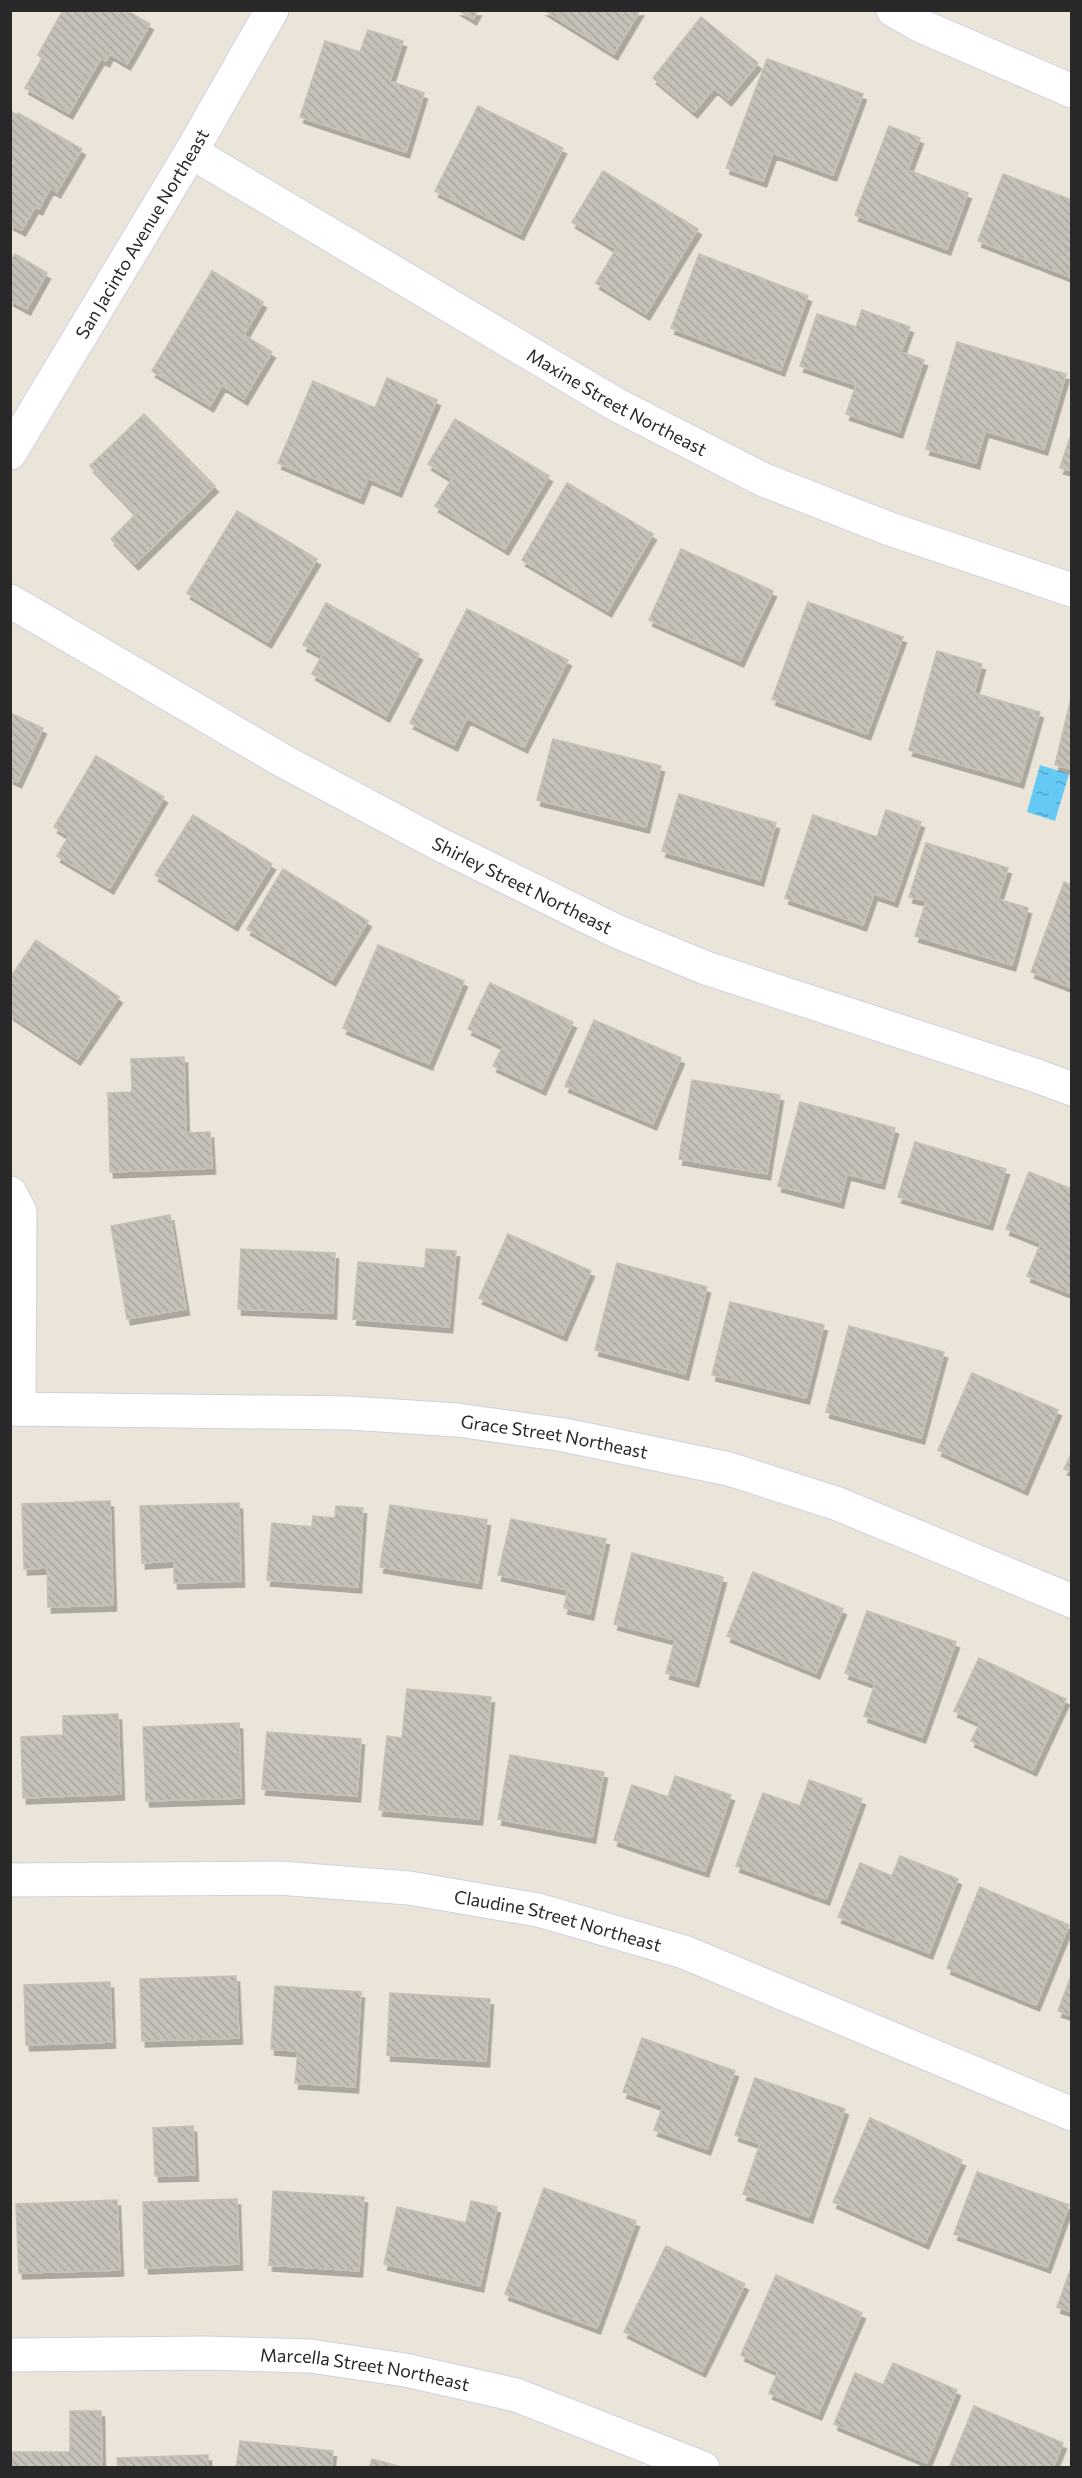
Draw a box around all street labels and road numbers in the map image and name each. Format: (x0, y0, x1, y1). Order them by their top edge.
street label: San Jacinto Avenue Northeast (70, 125, 213, 343)
street label: Maxine Street Northeast (523, 343, 711, 460)
street label: Shirley Street Northeast (429, 832, 616, 938)
street label: Grace Street Northeast (459, 1410, 650, 1463)
street label: Claudine Street Northeast (453, 1885, 664, 1956)
street label: Marcella Street Northeast (260, 2344, 472, 2395)

